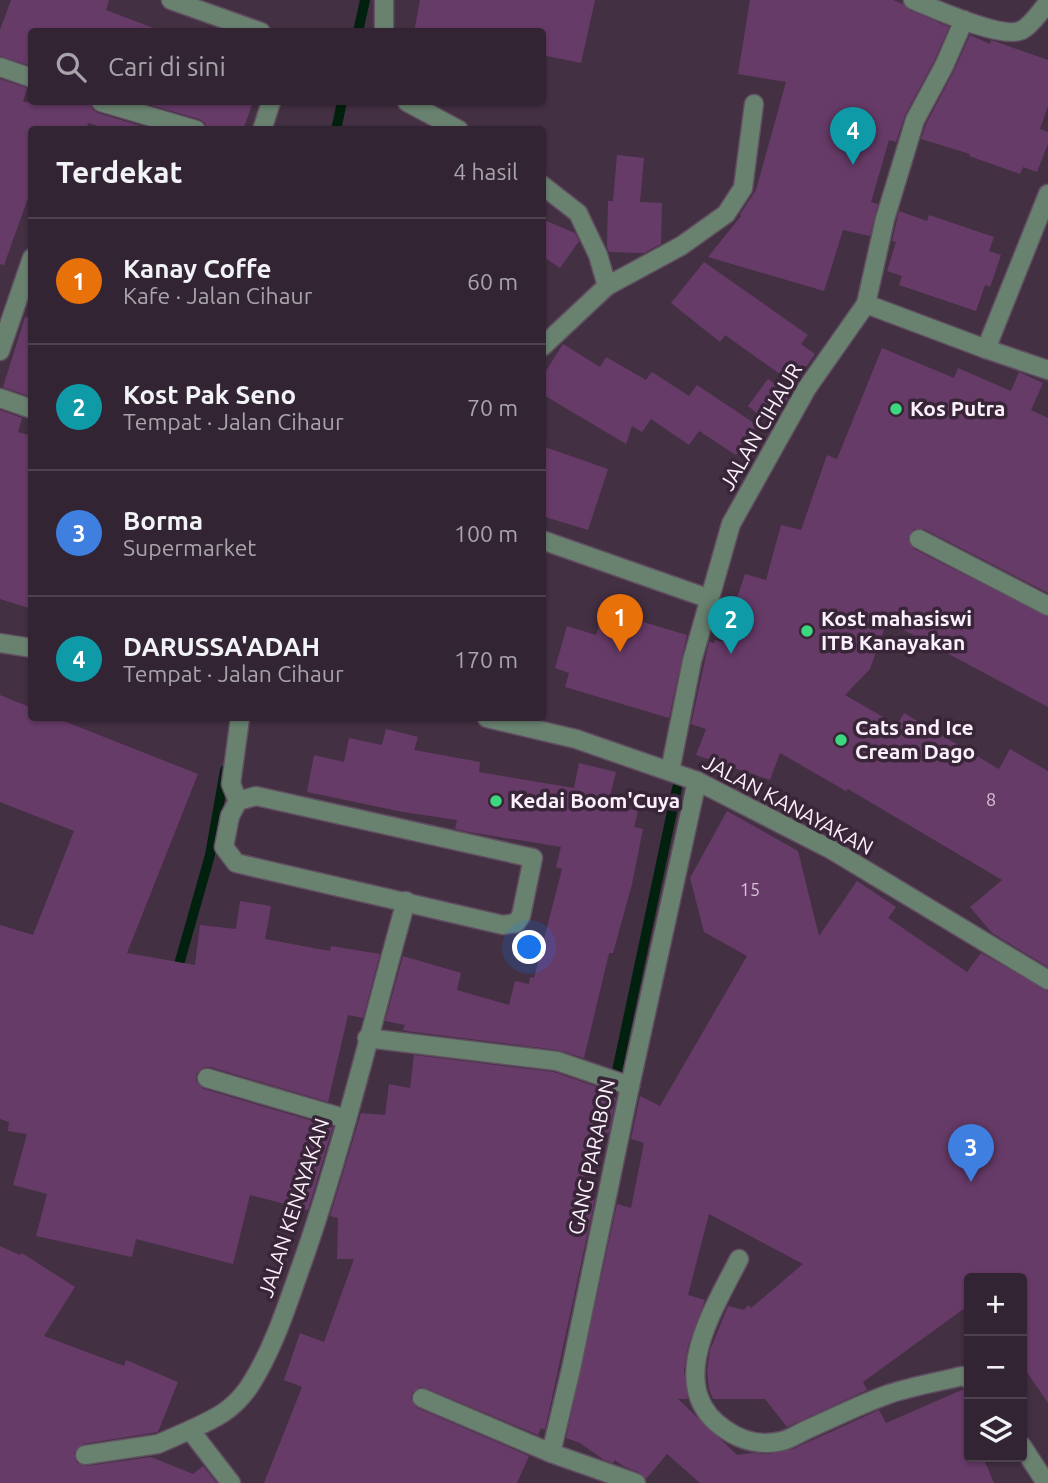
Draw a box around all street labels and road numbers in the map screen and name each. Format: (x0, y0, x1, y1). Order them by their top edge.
street label: JALAN CIHAUR (714, 359, 806, 494)
street label: JALAN KANAYAKAN (699, 749, 878, 859)
street label: GANG PARABON (563, 1077, 619, 1237)
street label: JALAN KENAYAKAN (253, 1115, 333, 1300)

